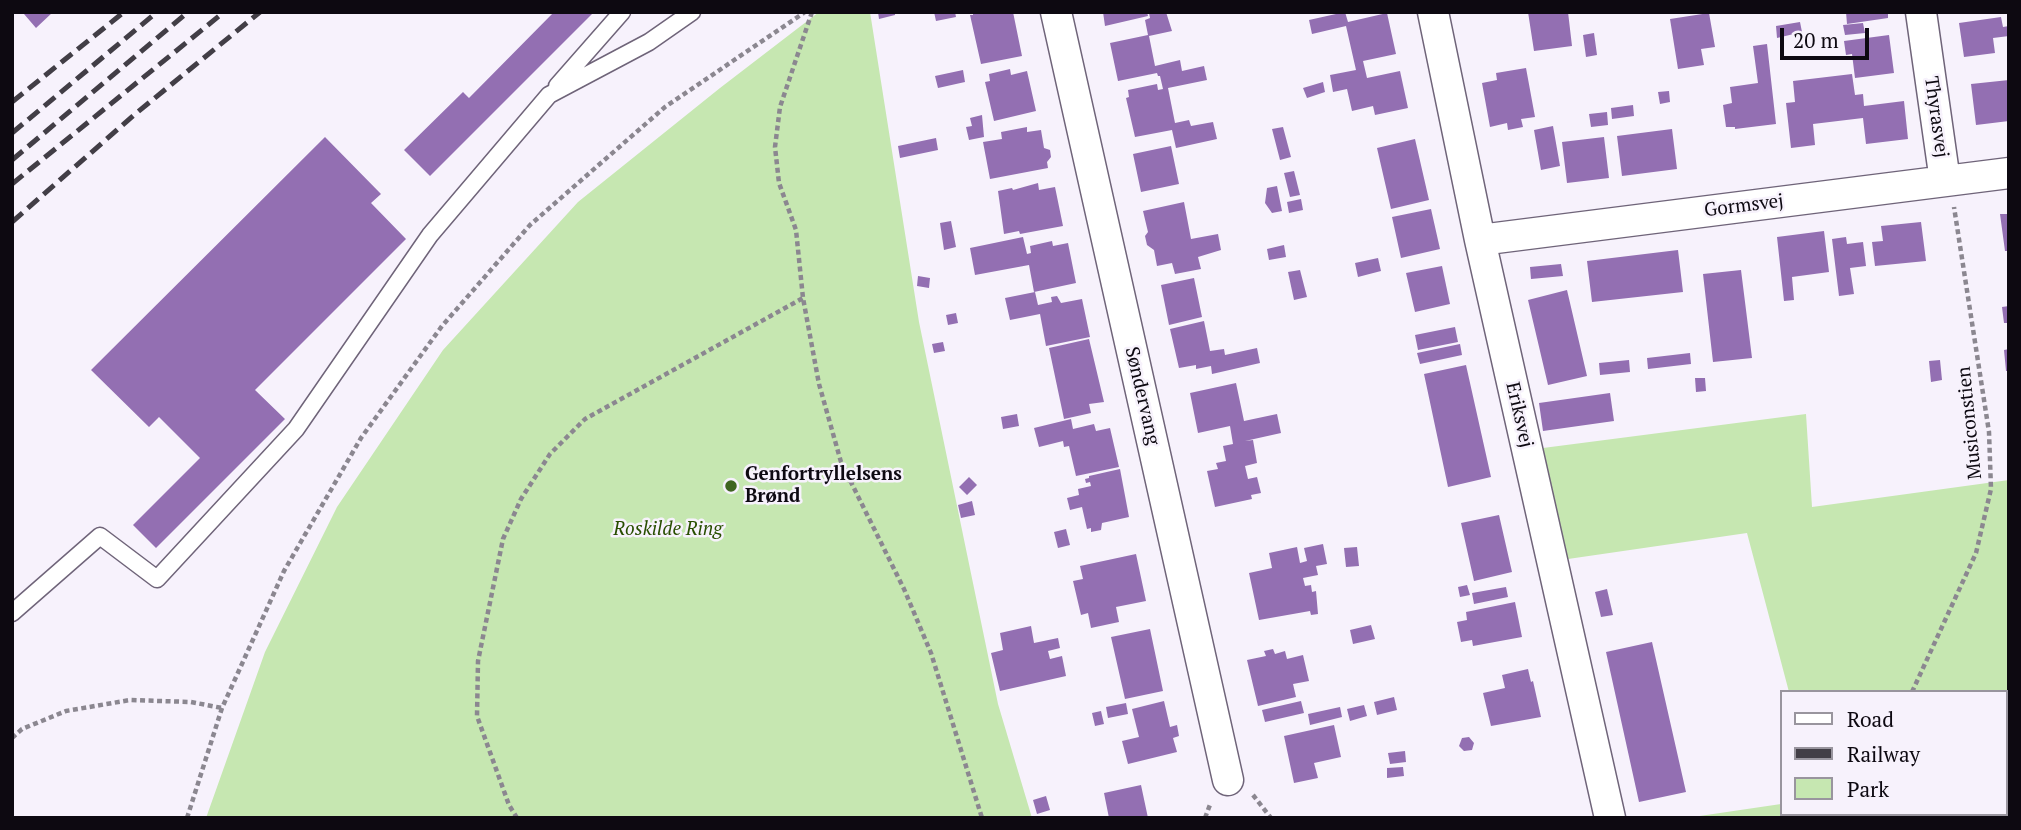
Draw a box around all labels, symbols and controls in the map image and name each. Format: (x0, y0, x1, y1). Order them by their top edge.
scale bar (1783, 14, 1872, 58)
text: 20 m (1793, 26, 1839, 54)
street label: Thyrasvej (1919, 75, 1953, 159)
street label: Gormsvej (1703, 190, 1785, 222)
street label: Søndervang (1120, 345, 1164, 447)
street label: Musiconstien (1953, 365, 1987, 481)
street label: Eriksvej (1500, 380, 1538, 450)
place label: Genfortryllelsens Brønd (745, 464, 902, 508)
marker: Genfortryllelsens Brønd (723, 478, 739, 494)
park label: Roskilde Ring (613, 519, 723, 541)
legend (1780, 690, 2007, 816)
text: Road (1847, 705, 1894, 733)
text: Railway (1847, 740, 1920, 768)
text: Park (1847, 775, 1889, 803)

